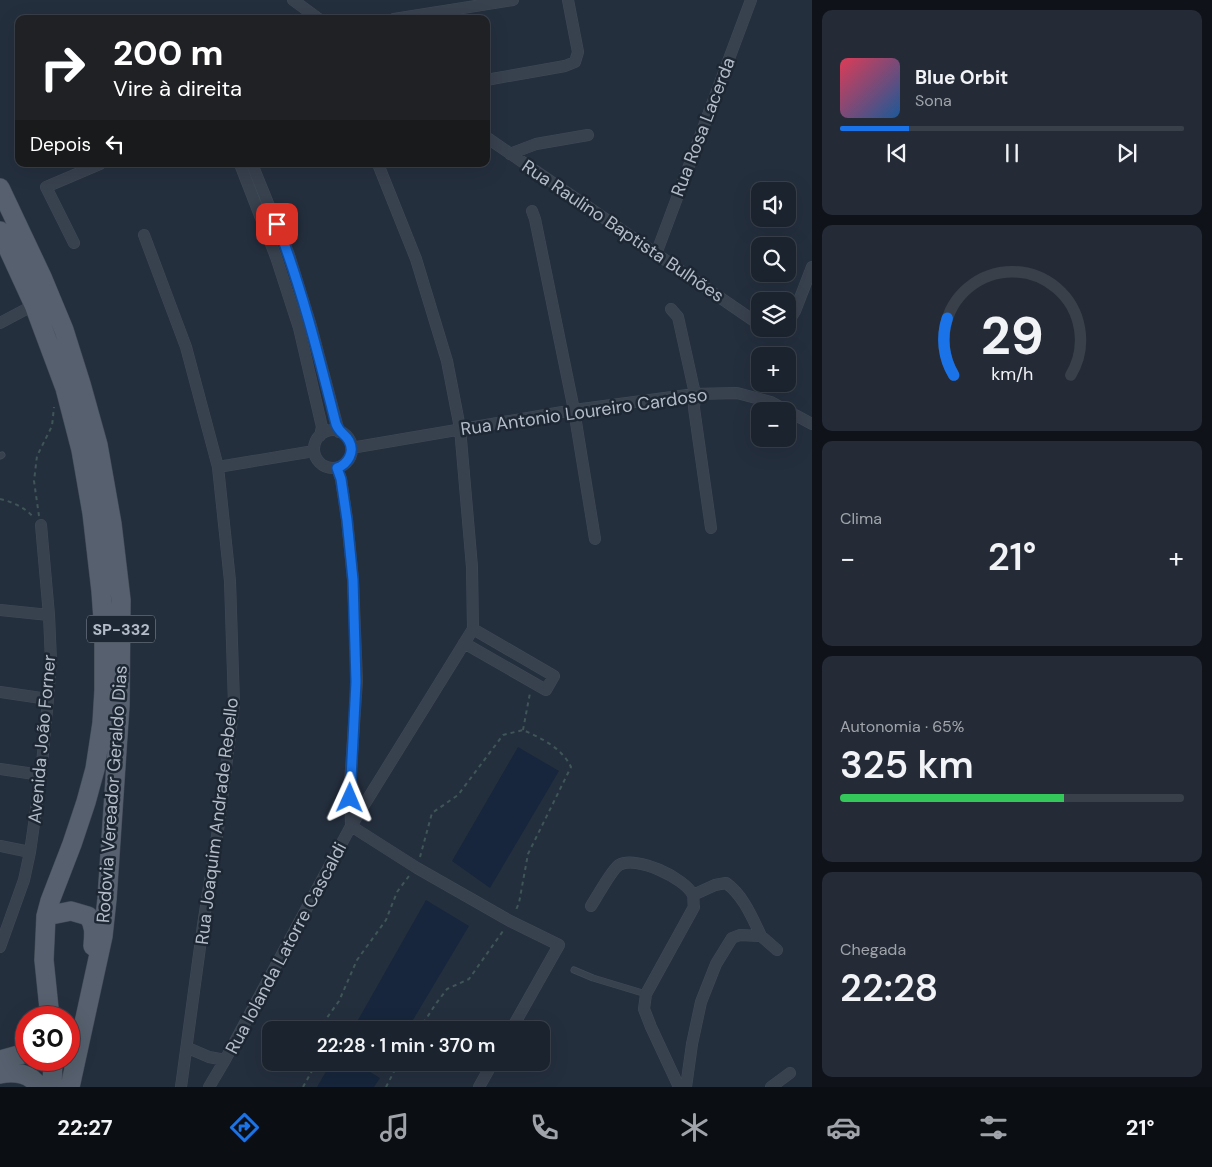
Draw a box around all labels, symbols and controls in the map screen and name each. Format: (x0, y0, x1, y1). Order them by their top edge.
text: 200 m (113, 30, 224, 76)
icon: right (30, 35, 95, 100)
street label: Rua Rosa Lacerda (665, 54, 741, 200)
text: Blue Orbit (915, 65, 1008, 90)
text: Vire à direita (113, 74, 242, 103)
text: Sona (915, 90, 952, 111)
icon: left (101, 130, 129, 158)
text: Depois (30, 132, 91, 157)
icon: previous (883, 139, 911, 167)
icon: pause (998, 139, 1026, 167)
icon: next (1113, 139, 1141, 167)
street label: Rua Raulino Baptista Bulhões (517, 154, 729, 308)
map controls (751, 182, 796, 447)
button: sound (751, 182, 796, 227)
pin (256, 203, 298, 245)
icon: arrive (263, 210, 291, 238)
button: search (751, 237, 796, 282)
button: layers (751, 292, 796, 337)
text: 29 (981, 302, 1043, 370)
button: + (751, 347, 796, 392)
text: km/h (991, 362, 1033, 386)
street label: Rua Antonio Loureiro Cardoso (459, 383, 709, 441)
button: − (751, 402, 796, 447)
text: Clima (840, 508, 882, 529)
text: 21° (988, 532, 1036, 582)
text: − (840, 540, 855, 577)
text: + (1169, 540, 1184, 577)
road number: SP-332 (87, 616, 155, 642)
street label: Avenida João Forner (23, 653, 61, 825)
street label: Rodovia Vereador Geraldo Dias (91, 664, 133, 924)
street label: Rua Joaquim Andrade Rebello (190, 696, 244, 946)
text: Autonomia · 65% (840, 716, 964, 737)
text: 325 km (840, 740, 974, 790)
position arrow (323, 771, 375, 823)
street label: Rua Iolanda Latorre Cascaldi (220, 838, 352, 1058)
text: Chegada (840, 939, 906, 960)
text: 22:28 (840, 963, 938, 1013)
speed limit sign: 30 (15, 1006, 80, 1071)
text: 22:28 · 1 min · 370 m (317, 1033, 495, 1058)
icon: directions (227, 1110, 262, 1145)
icon: music (377, 1110, 412, 1145)
icon: phone (527, 1110, 562, 1145)
icon: climate (677, 1110, 712, 1145)
icon: car (826, 1110, 861, 1145)
icon: filters (976, 1110, 1011, 1145)
text: 22:27 (57, 1113, 113, 1142)
text: 21° (1126, 1113, 1155, 1142)

